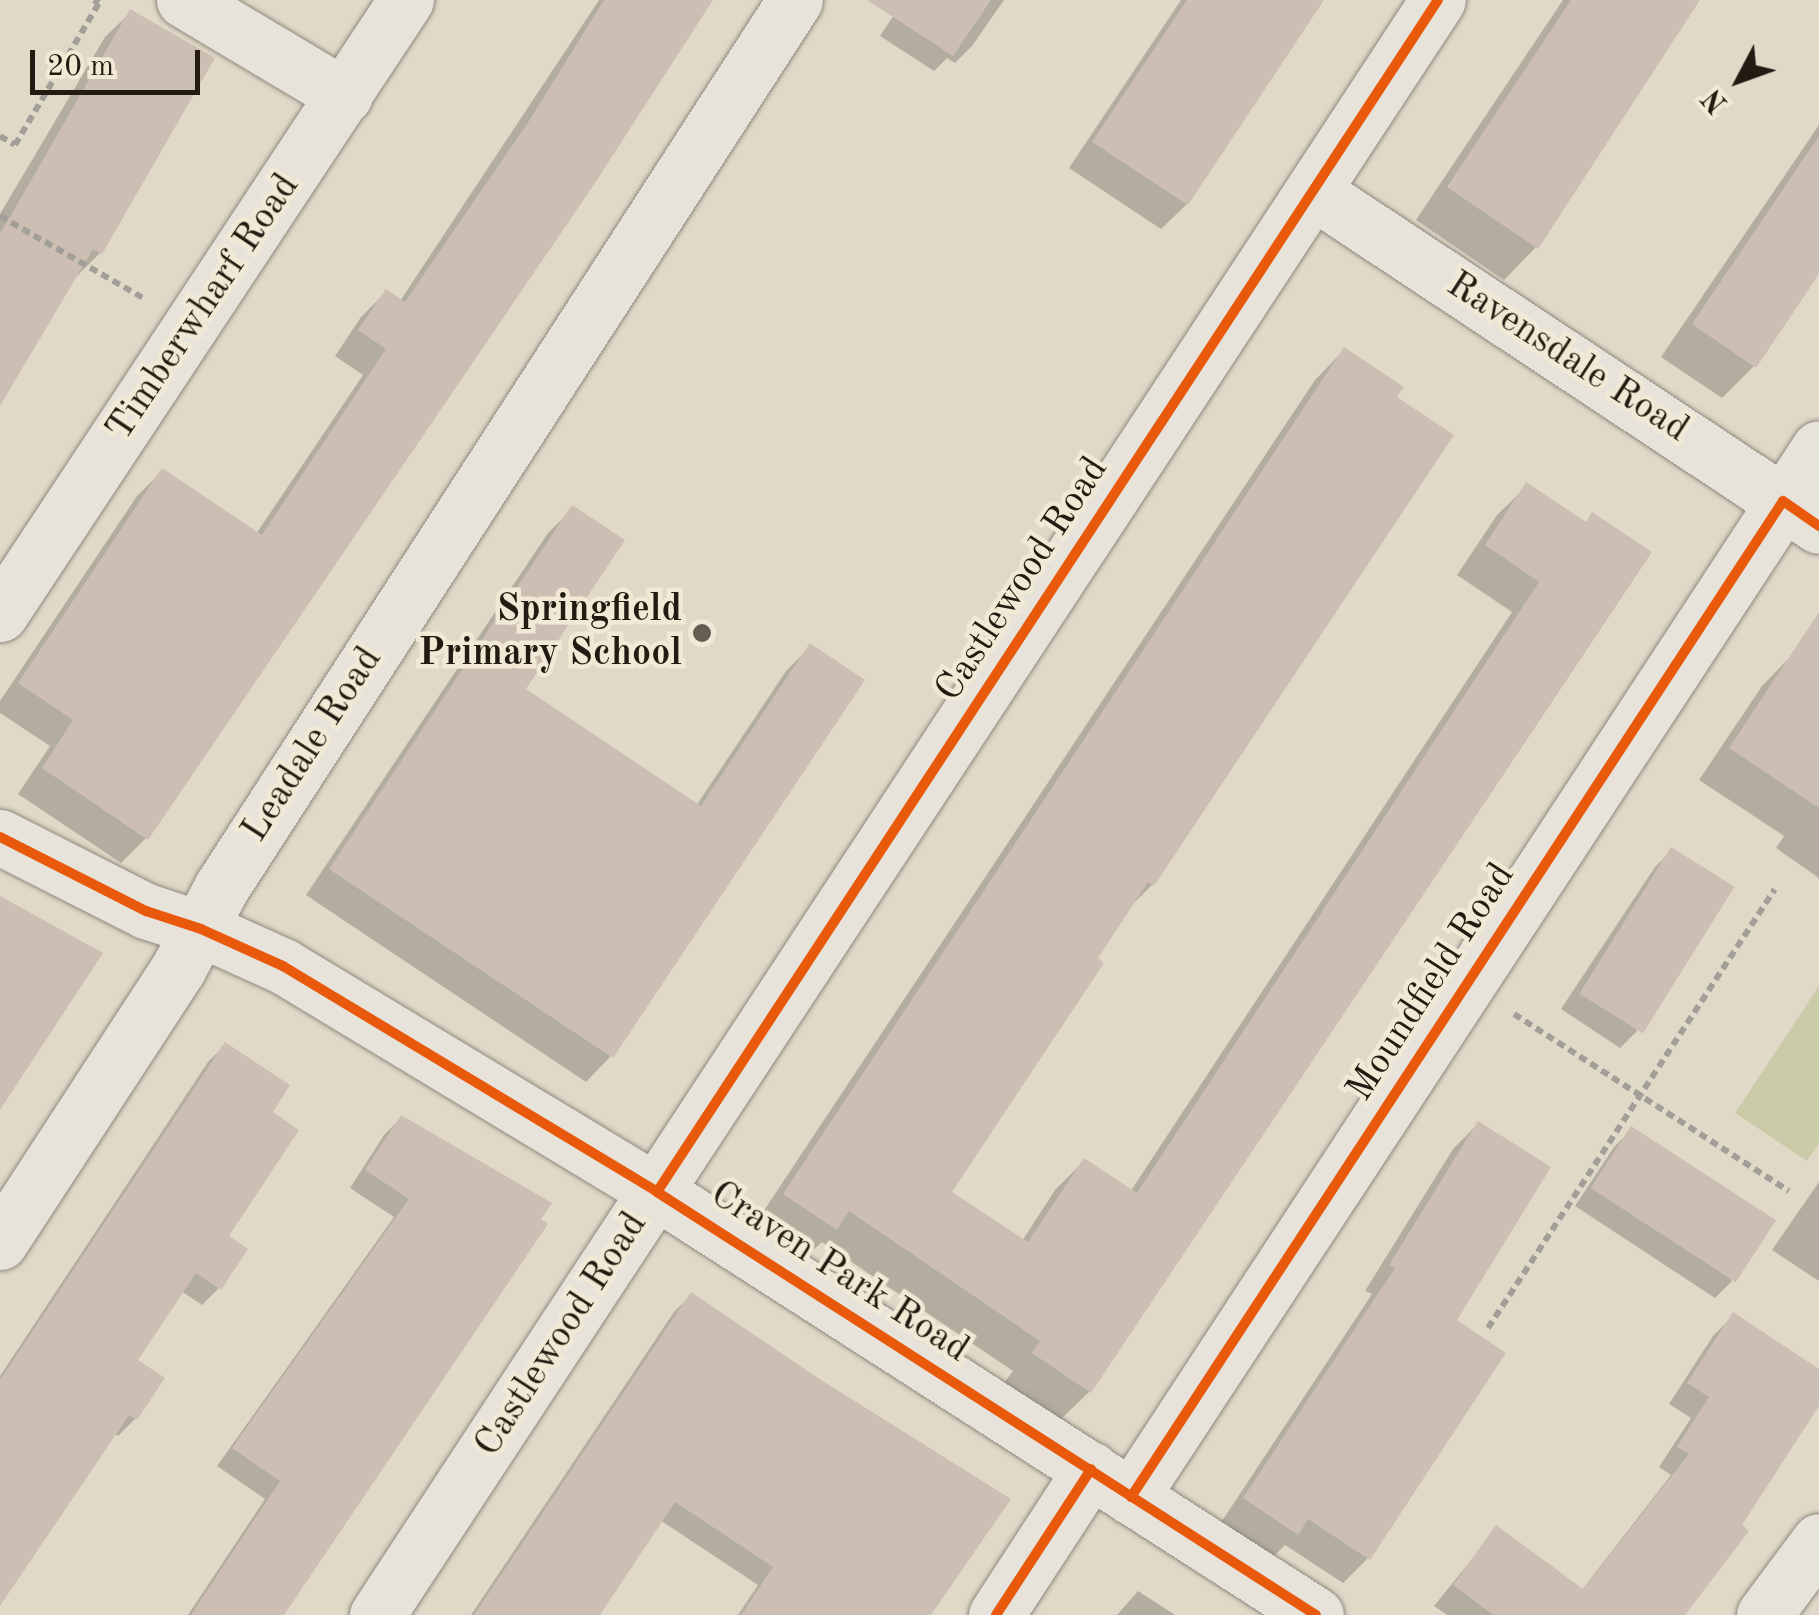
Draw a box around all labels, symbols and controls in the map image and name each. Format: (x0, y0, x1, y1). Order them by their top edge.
scale bar (35, 30, 205, 92)
north arrow (1689, 30, 1789, 130)
text: 20 m (47, 52, 114, 82)
text: N (1699, 82, 1734, 117)
street label: Timberwharf Road (98, 166, 310, 450)
street label: Ravensdale Road (1437, 263, 1697, 453)
street label: Castlewood Road (927, 449, 1119, 711)
place label: Springfield Primary School (418, 588, 682, 678)
marker: Springfield Primary School (691, 622, 713, 644)
street label: Leadale Road (233, 639, 393, 851)
street label: Moundfield Road (1338, 856, 1526, 1110)
street label: Craven Park Road (701, 1172, 977, 1374)
street label: Castlewood Road (466, 1204, 658, 1466)

